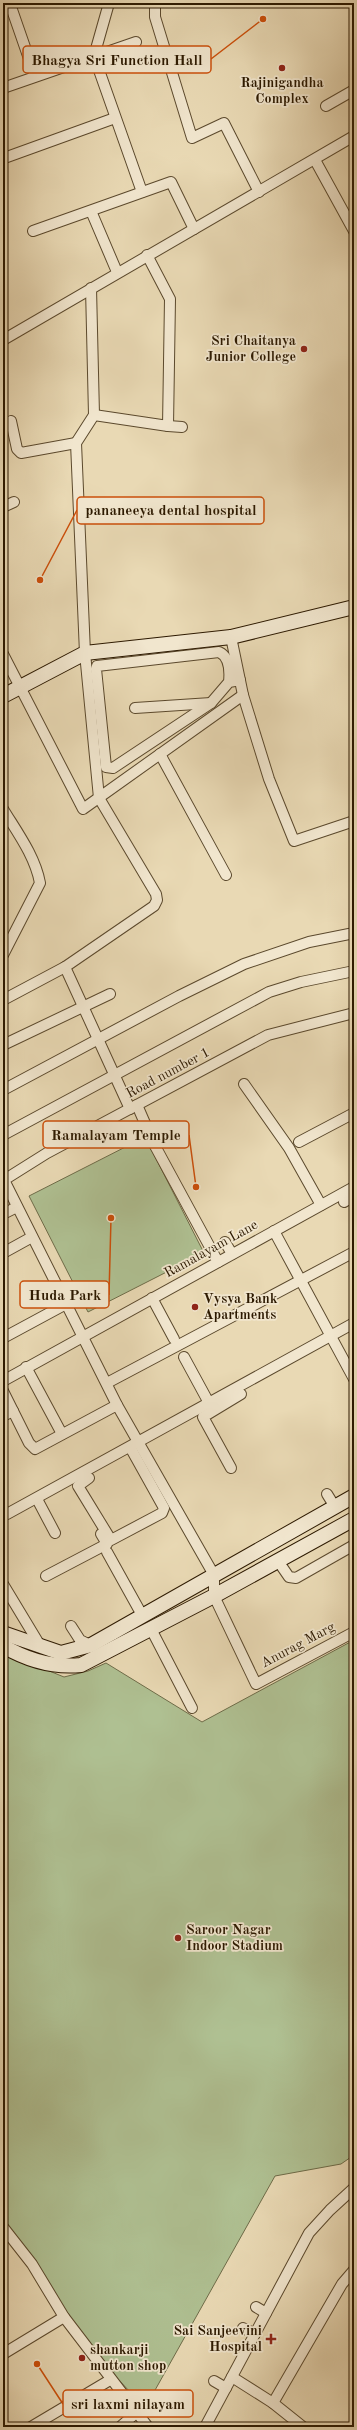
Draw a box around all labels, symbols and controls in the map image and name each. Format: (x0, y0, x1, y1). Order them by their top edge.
callout: Bhagya Sri Function Hall (23, 46, 211, 73)
text: Bhagya Sri Function Hall (31, 54, 203, 69)
marker: Rajinigandha Complex (277, 63, 287, 73)
place label: Rajinigandha Complex (240, 76, 324, 106)
place label: Sri Chaitanya Junior College (206, 334, 296, 364)
marker: Sri Chaitanya Junior College (299, 344, 309, 354)
callout: pananeeya dental hospital (77, 497, 264, 524)
text: pananeeya dental hospital (85, 504, 257, 519)
street label: Road number 1 (124, 1045, 212, 1101)
callout: Ramalayam Temple (43, 1121, 189, 1148)
text: Ramalayam Temple (51, 1129, 181, 1144)
street label: Ramalayam Lane (162, 1218, 260, 1280)
callout: Huda Park (20, 1281, 109, 1308)
text: Huda Park (29, 1289, 102, 1304)
place label: Vysya Bank Apartments (203, 1292, 278, 1322)
marker: Vysya Bank Apartments (190, 1302, 200, 1312)
street label: Anurag Marg (259, 1619, 338, 1670)
place label: Saroor Nagar Indoor Stadium (186, 1923, 283, 1953)
marker: Saroor Nagar Indoor Stadium (173, 1933, 183, 1943)
place label: Sai Sanjeevini Hospital (173, 2324, 262, 2354)
marker: Sai Sanjeevini Hospital (265, 2333, 277, 2345)
place label: shankarji mutton shop (90, 2343, 166, 2373)
marker: shankarji mutton shop (77, 2353, 87, 2363)
callout: sri laxmi nilayam (63, 2390, 193, 2417)
text: sri laxmi nilayam (71, 2398, 185, 2413)

